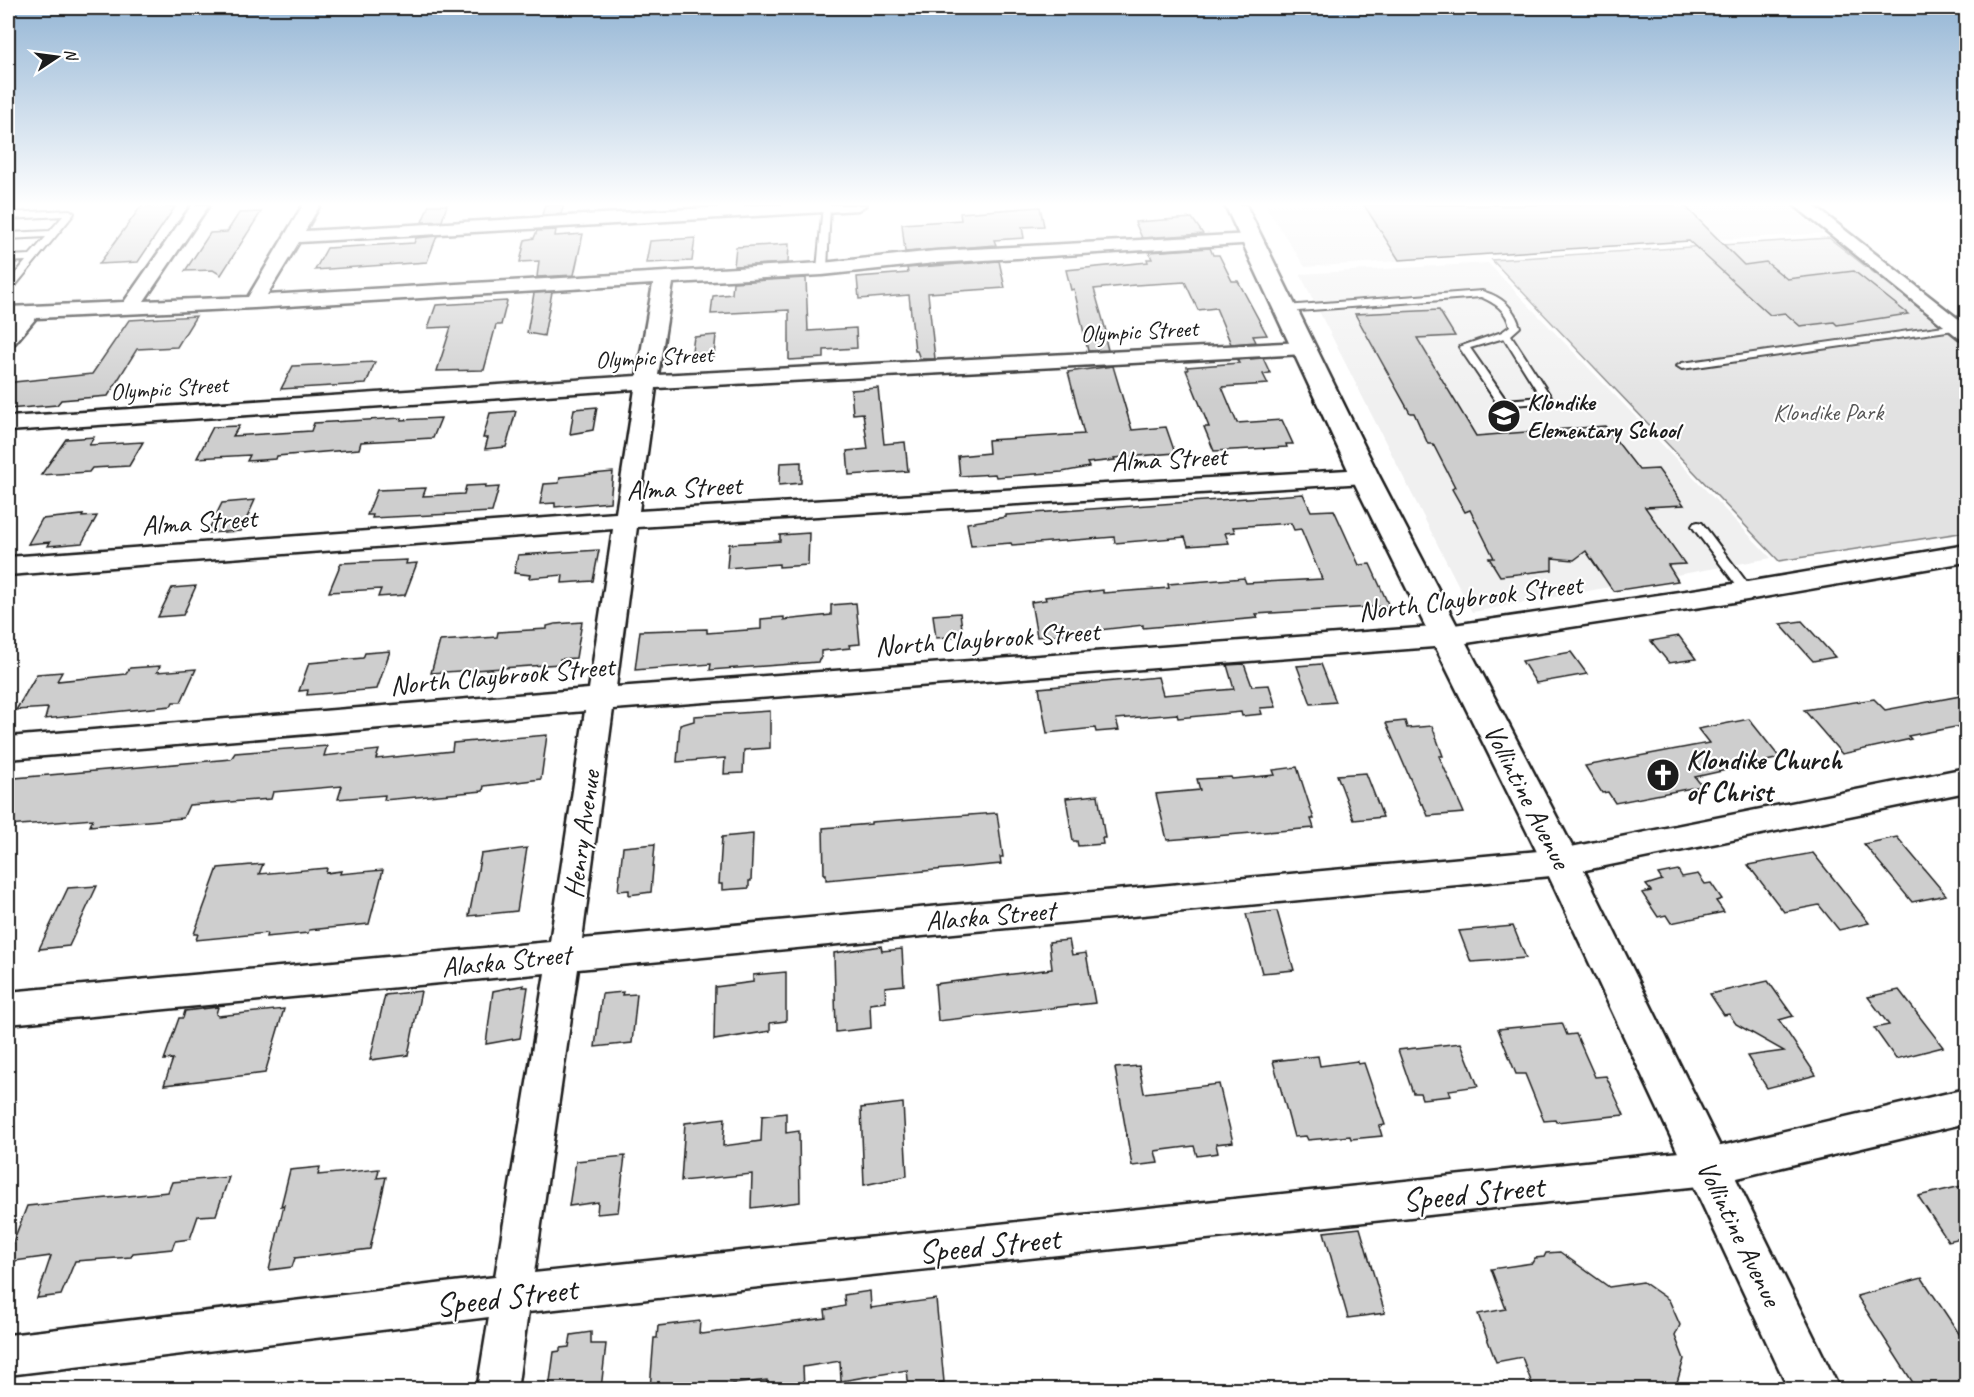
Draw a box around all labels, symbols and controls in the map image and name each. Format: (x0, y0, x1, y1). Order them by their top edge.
north arrow (27, 27, 87, 87)
text: N (60, 47, 82, 64)
street label: Olympic Street (1079, 313, 1201, 349)
street label: Olympic Street (594, 339, 716, 375)
street label: Olympic Street (109, 369, 231, 407)
place label: Klondike Elementary School (1527, 387, 1684, 445)
park label: Klondike Park (1773, 397, 1885, 427)
school or university icon: Klondike Elementary School (1486, 398, 1522, 434)
street label: Alma Street (1111, 438, 1230, 479)
street label: Alma Street (626, 467, 745, 508)
street label: Alma Street (140, 500, 261, 543)
street label: North Claybrook Street (1356, 566, 1587, 629)
street label: North Claybrook Street (874, 613, 1103, 664)
street label: North Claybrook Street (388, 648, 618, 703)
street label: Vollintine Avenue (1476, 718, 1580, 876)
place label: Klondike Church of Christ (1686, 742, 1843, 809)
church icon: Klondike Church of Christ (1645, 757, 1681, 793)
street label: Henry Avenue (555, 766, 608, 900)
street label: Alaska Street (924, 892, 1060, 939)
street label: Alaska Street (440, 936, 576, 985)
street label: Vollintine Avenue (1689, 1155, 1791, 1313)
street label: Speed Street (1400, 1164, 1549, 1221)
street label: Speed Street (916, 1216, 1065, 1273)
street label: Speed Street (433, 1267, 582, 1326)

